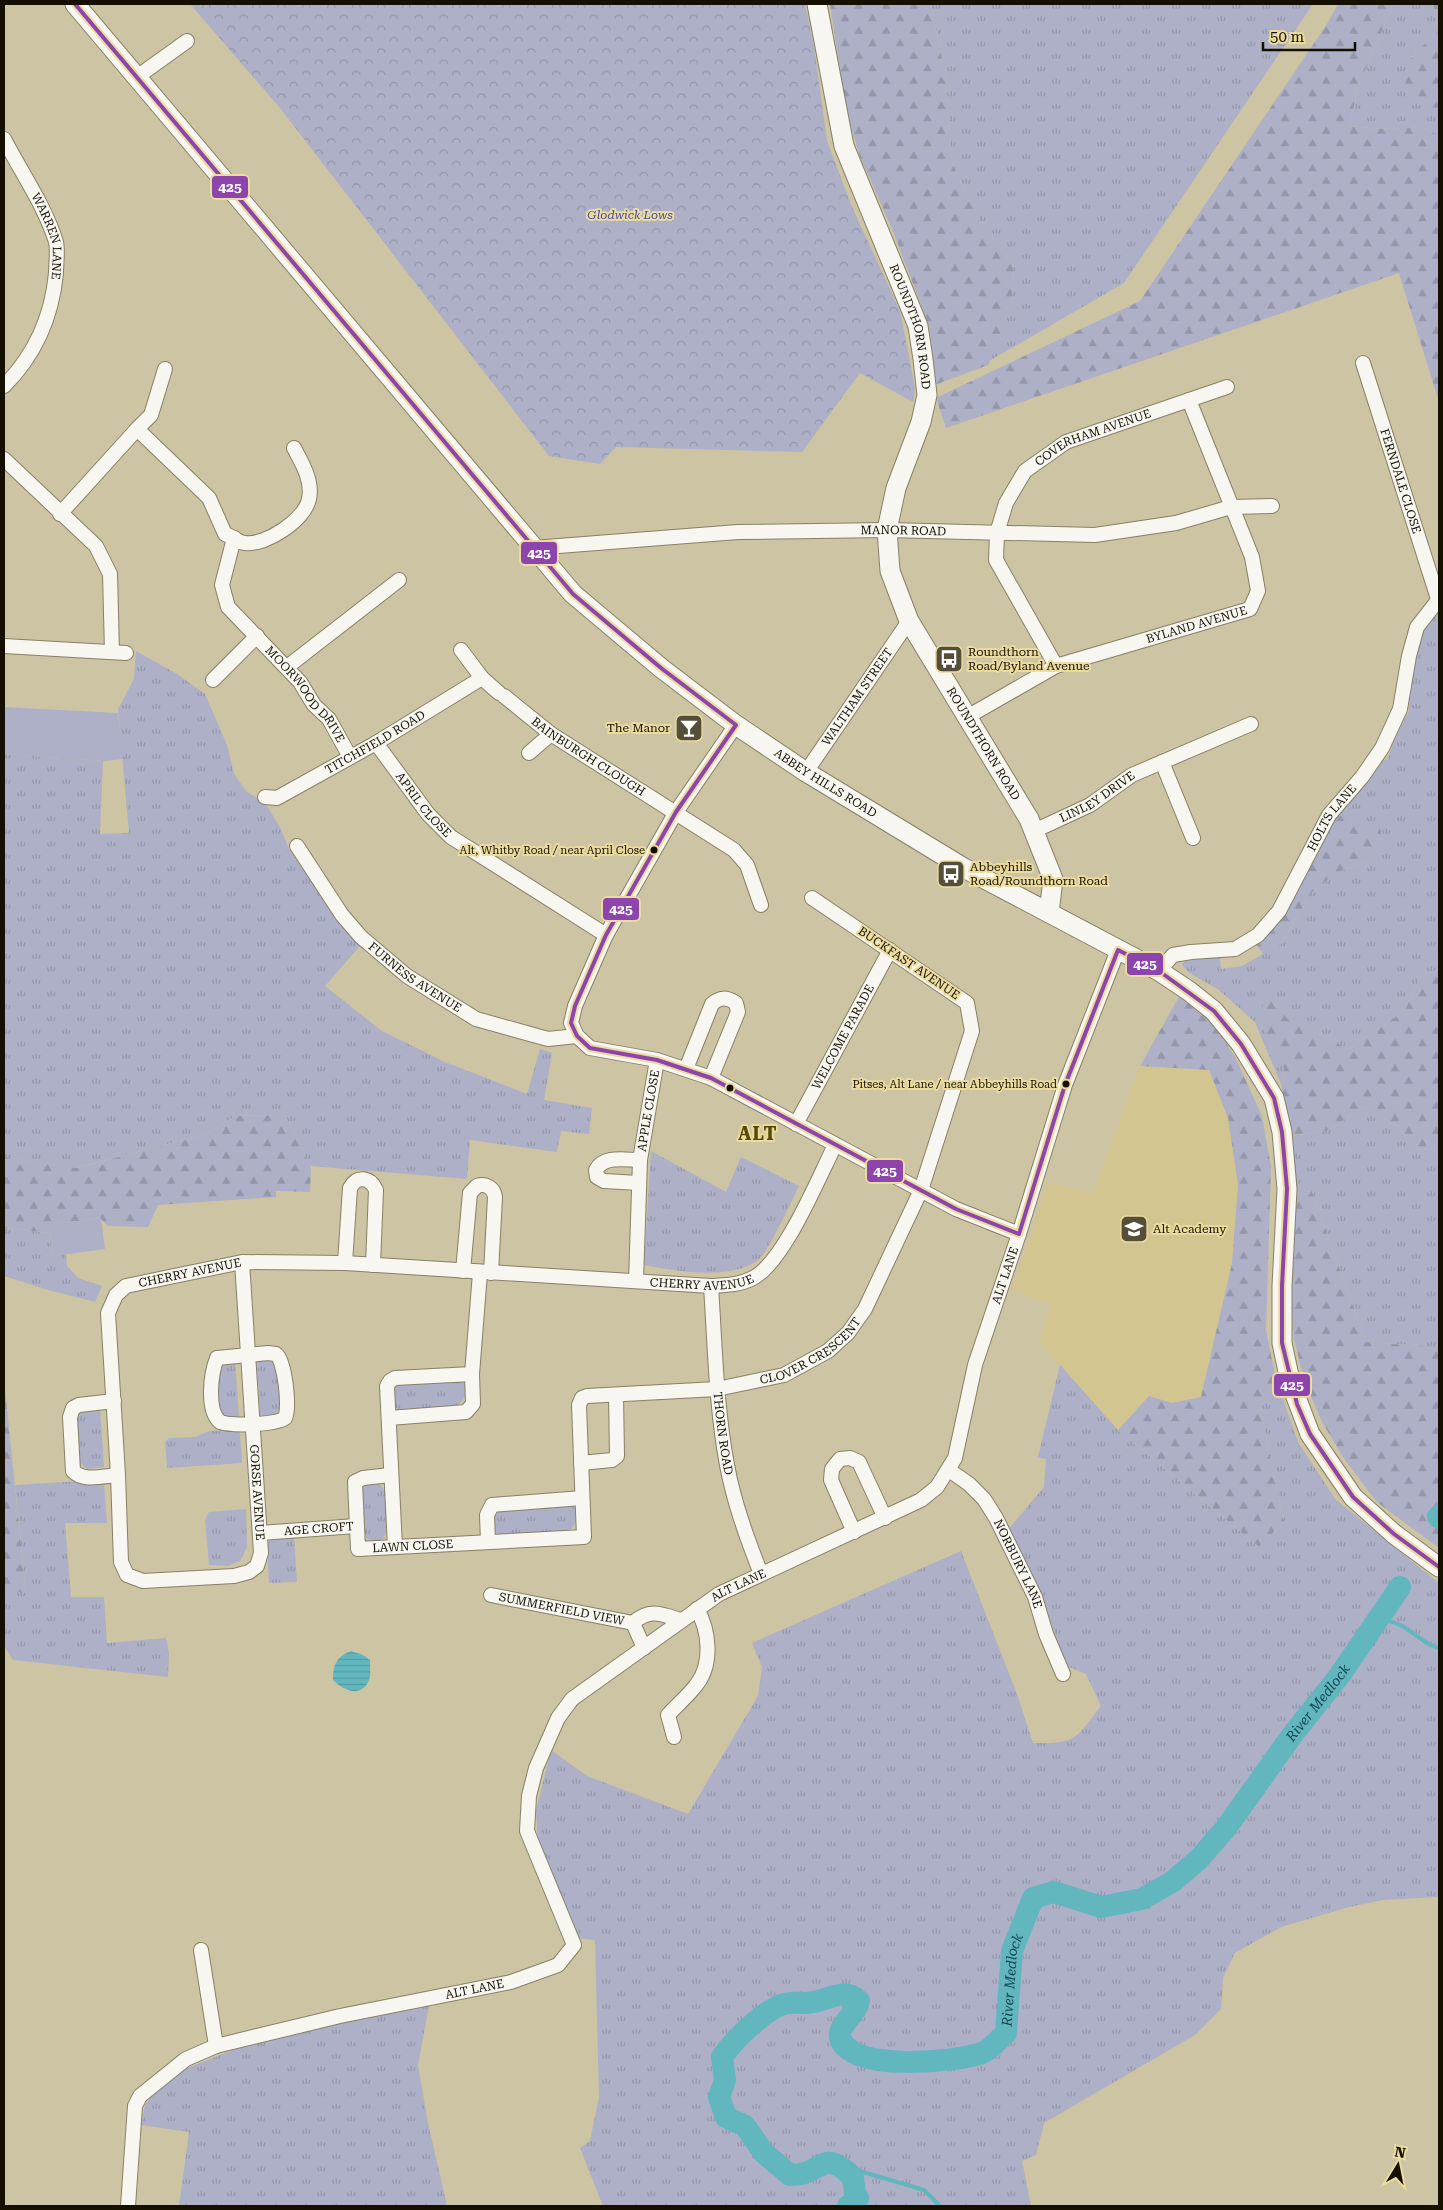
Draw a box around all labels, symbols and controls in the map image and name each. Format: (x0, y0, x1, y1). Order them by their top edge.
scale bar (1263, 20, 1356, 52)
text: 50 m (1270, 28, 1305, 46)
line badge: 425 (211, 175, 249, 199)
text: 425 (218, 179, 242, 195)
street label: WARREN LANE (29, 191, 64, 280)
park label: Glodwick Lows (587, 208, 673, 222)
street label: ROUNDTHORN ROAD (886, 262, 933, 390)
street label: COVERHAM AVENUE (1032, 406, 1153, 469)
street label: FERNDALE CLOSE (1377, 427, 1424, 535)
street label: MANOR ROAD (860, 523, 946, 538)
line badge: 425 (520, 541, 558, 565)
text: 425 (527, 545, 551, 561)
street label: BYLAND AVENUE (1144, 603, 1249, 646)
street label: MOORWOOD DRIVE (262, 643, 348, 745)
bus stop icon: Roundthorn Road/Byland Avenue (934, 644, 964, 674)
street label: WALTHAM STREET (819, 645, 895, 748)
place label: Roundthorn Road/Byland Avenue (968, 645, 1090, 673)
street label: ROUNDTHORN ROAD (944, 685, 1023, 803)
street label: TITCHFIELD ROAD (323, 708, 428, 777)
bar icon: The Manor (674, 713, 704, 743)
street label: BAINBURGH CLOUGH (529, 714, 648, 799)
place label: The Manor (607, 721, 670, 735)
street label: ABBEY HILLS ROAD (772, 746, 879, 820)
street label: LINLEY DRIVE (1057, 768, 1137, 825)
street label: APRIL CLOSE (393, 769, 454, 840)
street label: HOLTS LANE (1304, 781, 1359, 853)
place label: Alt, Whitby Road / near April Close (460, 844, 645, 857)
marker: Alt, Whitby Road / near April Close (649, 845, 659, 855)
bus stop icon: Abbeyhills Road/Roundthorn Road (936, 859, 966, 889)
place label: Abbeyhills Road/Roundthorn Road (970, 860, 1108, 888)
line badge: 425 (602, 897, 640, 921)
text: 425 (609, 901, 633, 917)
street label: BUCKFAST AVENUE (856, 924, 962, 1002)
street label: FURNESS AVENUE (366, 939, 464, 1015)
line badge: 425 (1126, 952, 1164, 976)
text: 425 (1133, 956, 1157, 972)
street label: WELCOME PARADE (809, 982, 877, 1092)
street label: APPLE CLOSE (635, 1069, 662, 1153)
place label: Pitses, Alt Lane / near Abbeyhills Road (852, 1078, 1057, 1091)
marker: Pitses, Alt Lane / near Abbeyhills Road (1061, 1079, 1071, 1089)
unlabelled marker (725, 1083, 735, 1093)
district label: ALT (738, 1123, 778, 1144)
line badge: 425 (866, 1159, 904, 1183)
text: 425 (873, 1163, 897, 1179)
school or university icon: Alt Academy (1119, 1214, 1149, 1244)
place label: Alt Academy (1153, 1222, 1227, 1236)
street label: ALT LANE (989, 1245, 1021, 1306)
street label: CHERRY AVENUE (137, 1255, 242, 1290)
street label: CHERRY AVENUE (649, 1272, 756, 1293)
street label: CLOVER CRESCENT (758, 1315, 864, 1387)
line badge: 425 (1273, 1373, 1311, 1397)
text: 425 (1280, 1377, 1304, 1393)
street label: THORN ROAD (711, 1391, 736, 1476)
street label: GORSE AVENUE (247, 1444, 267, 1541)
street label: NORBURY LANE (991, 1517, 1045, 1610)
street label: AGE CROFT (283, 1519, 354, 1538)
street label: LAWN CLOSE (372, 1537, 454, 1555)
street label: ALT LANE (708, 1566, 768, 1605)
street label: SUMMERFIELD VIEW (498, 1590, 627, 1628)
water label: River Medlock (1282, 1661, 1353, 1745)
water label: River Medlock (998, 1931, 1026, 2028)
street label: ALT LANE (444, 1977, 505, 2002)
north arrow (1373, 2140, 1423, 2190)
text: N (1394, 2143, 1407, 2161)

